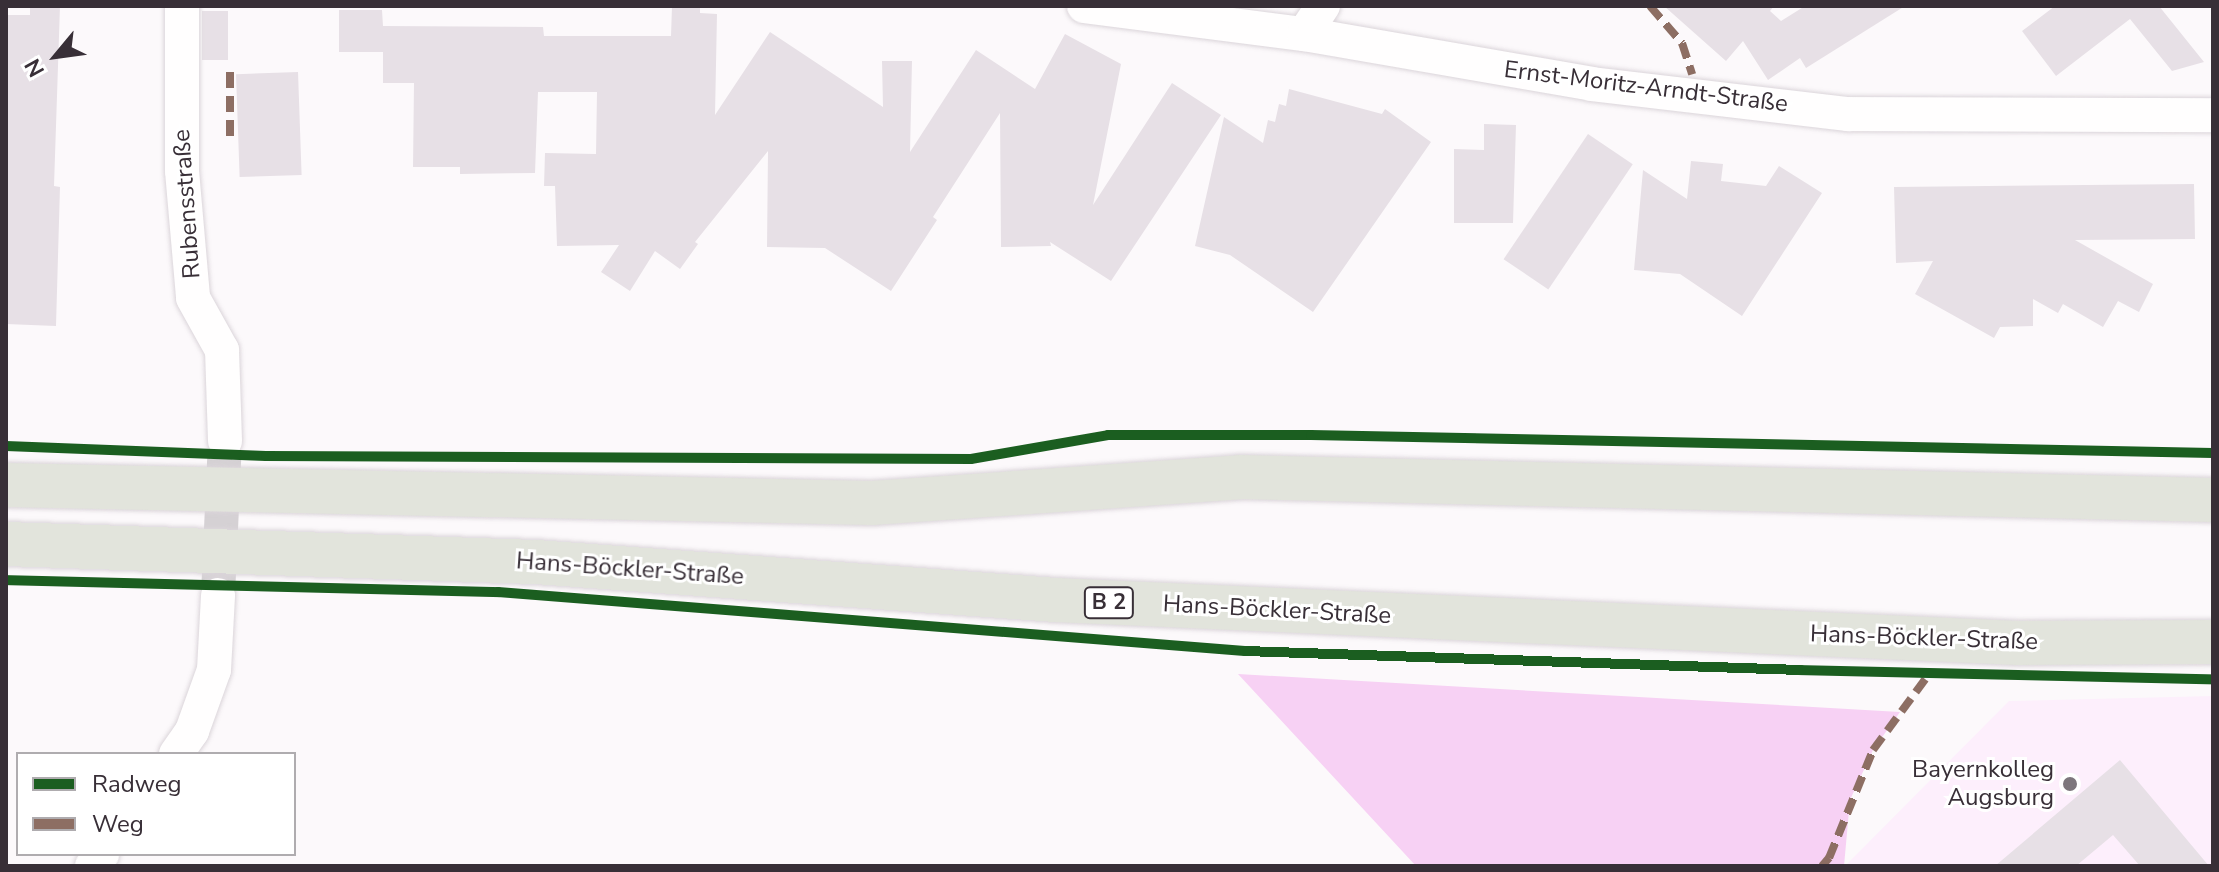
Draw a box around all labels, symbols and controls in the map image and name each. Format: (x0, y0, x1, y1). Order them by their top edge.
north arrow (16, 16, 96, 96)
text: N (18, 53, 52, 82)
street label: Ernst-Moritz-Arndt-Straße (1502, 55, 1790, 119)
street label: Rubensstraße (167, 128, 207, 280)
street label: Hans-Böckler-Straße (515, 547, 745, 591)
road number: B 2 (1083, 585, 1135, 621)
street label: Hans-Böckler-Straße (1162, 590, 1392, 630)
street label: Hans-Böckler-Straße (1809, 620, 2039, 656)
legend (16, 752, 296, 856)
place label: Bayernkolleg Augsburg (1912, 756, 2054, 812)
text: Radweg (92, 768, 182, 800)
marker: Bayernkolleg Augsburg (2061, 775, 2079, 793)
text: Weg (92, 808, 144, 840)

